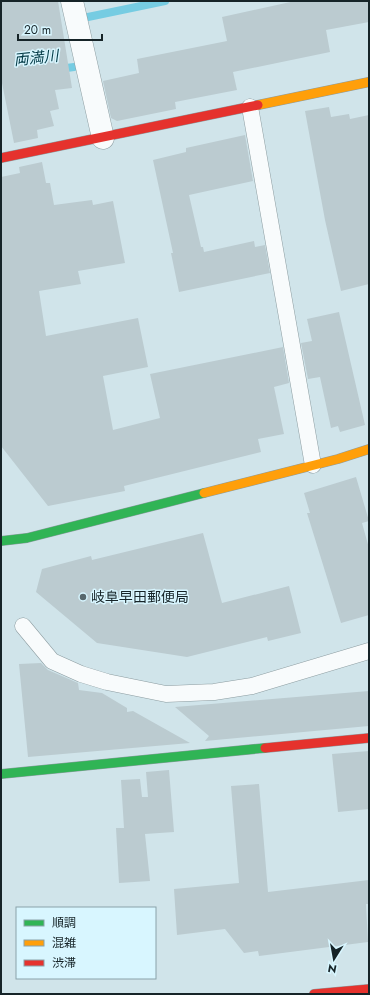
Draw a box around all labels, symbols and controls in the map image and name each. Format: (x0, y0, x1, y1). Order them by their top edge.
scale bar (18, 16, 102, 42)
text: 20 m (24, 21, 51, 39)
water label: 両満川 (12, 45, 62, 71)
place label: 岐阜早田郵便局 (91, 587, 189, 607)
marker: 岐阜早田郵便局 (78, 592, 88, 602)
legend (16, 907, 156, 979)
text: 順調 (52, 914, 76, 932)
text: 混雑 (52, 934, 76, 952)
north arrow (314, 939, 354, 979)
text: 渋滞 (52, 954, 76, 972)
text: N (326, 960, 338, 978)

